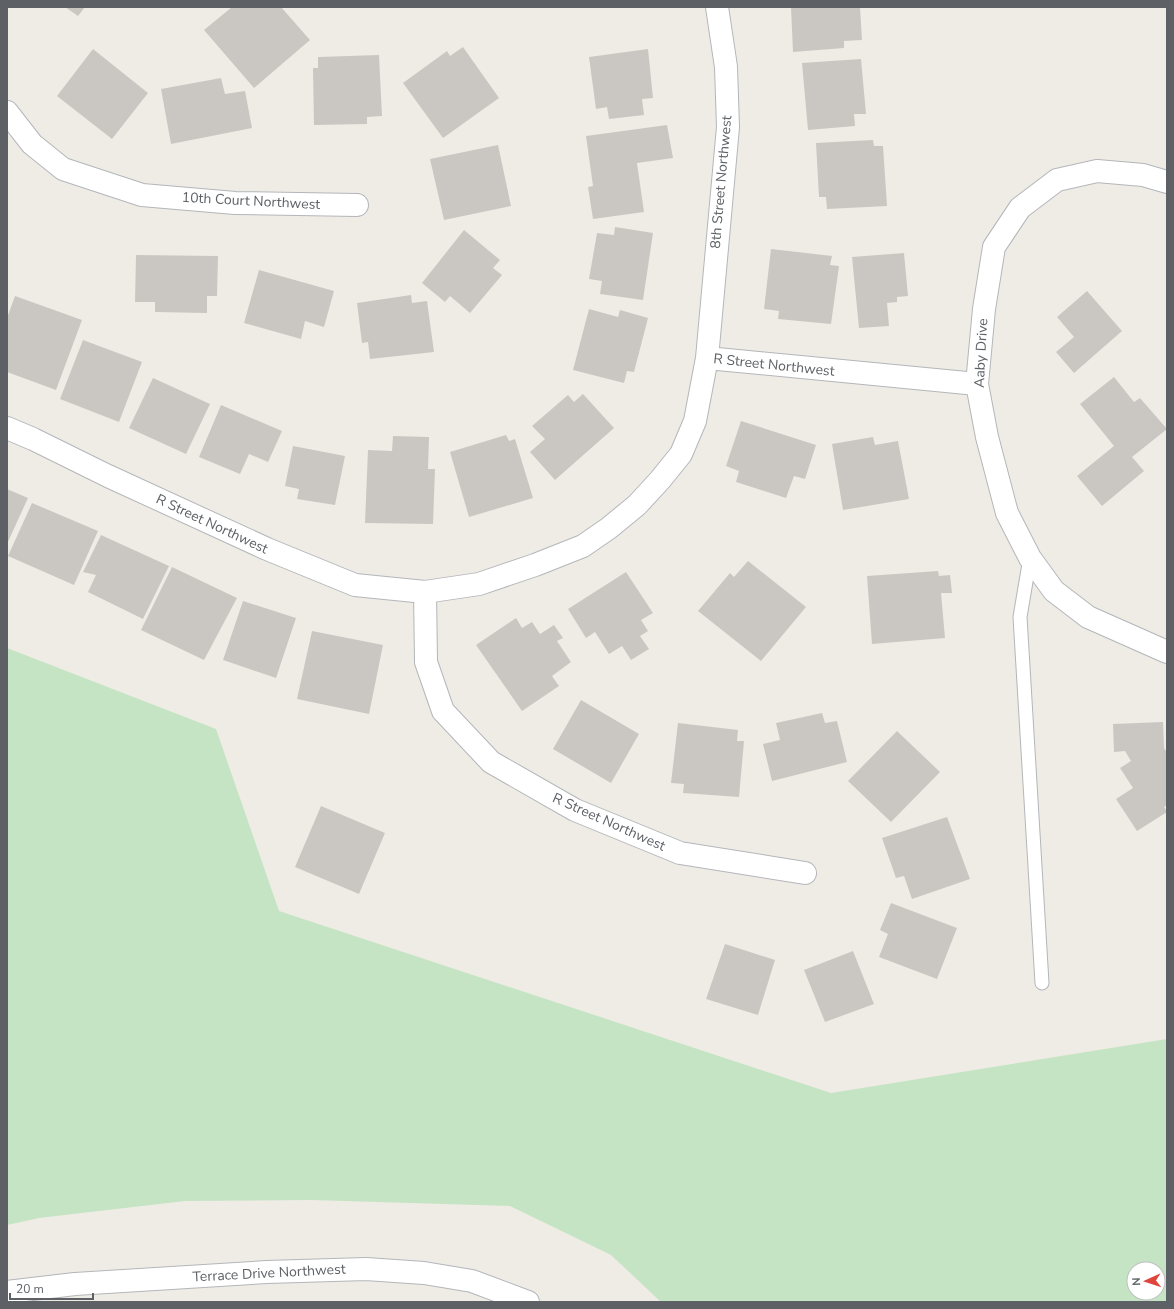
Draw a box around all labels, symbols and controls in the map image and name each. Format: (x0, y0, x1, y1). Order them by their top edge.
street label: 8th Street Northwest (706, 115, 736, 249)
street label: 10th Court Northwest (181, 188, 321, 214)
street label: Aaby Drive (970, 318, 992, 388)
street label: R Street Northwest (712, 349, 836, 381)
street label: R Street Northwest (153, 490, 271, 558)
street label: R Street Northwest (550, 789, 669, 855)
street label: Terrace Drive Northwest (192, 1259, 346, 1287)
north arrow (1126, 1261, 1166, 1301)
scale bar (10, 1275, 93, 1301)
text: N (1129, 1277, 1144, 1286)
text: 20 m (16, 1281, 44, 1297)

